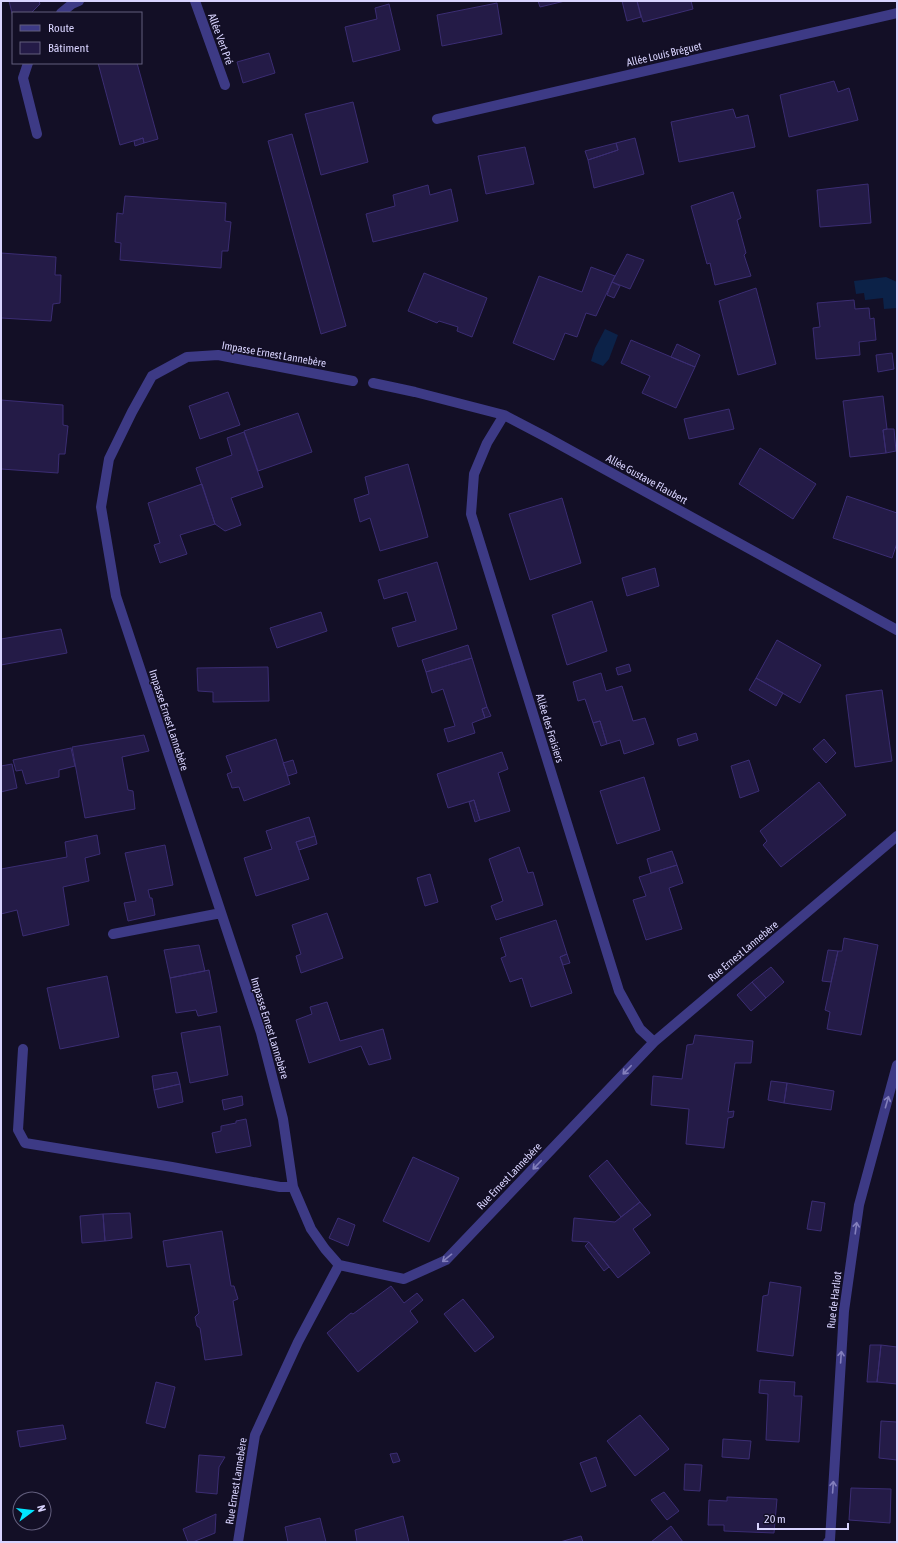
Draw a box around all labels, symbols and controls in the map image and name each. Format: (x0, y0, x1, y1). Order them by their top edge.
legend (12, 12, 142, 64)
street label: Allée Vert Pré (206, 12, 236, 66)
text: Route (48, 21, 74, 35)
street label: Allée Louis Bréguet (625, 40, 703, 68)
text: Bâtiment (48, 41, 89, 55)
street label: Impasse Ernest Lannebère (221, 339, 327, 369)
street label: Allée Gustave Flaubert (604, 452, 690, 506)
street label: Impasse Ernest Lannebère (147, 668, 191, 772)
street label: Allée des Fraisiers (534, 692, 566, 764)
street label: Rue Ernest Lannebère (706, 918, 780, 984)
street label: Impasse Ernest Lannebère (249, 976, 291, 1080)
one-way arrow (623, 1065, 632, 1075)
one-way arrow (884, 1095, 891, 1108)
street label: Rue Ernest Lannebère (474, 1140, 544, 1212)
one-way arrow (533, 1159, 542, 1169)
one-way arrow (852, 1222, 860, 1235)
one-way arrow (441, 1254, 452, 1262)
street label: Rue de Harliot (825, 1271, 843, 1329)
one-way arrow (837, 1351, 845, 1364)
street label: Rue Ernest Lannebère (223, 1437, 249, 1525)
one-way arrow (829, 1481, 837, 1494)
north arrow (12, 1491, 52, 1531)
text: N (35, 1504, 48, 1513)
scale bar (758, 1505, 848, 1531)
text: 20 m (764, 1512, 786, 1526)

